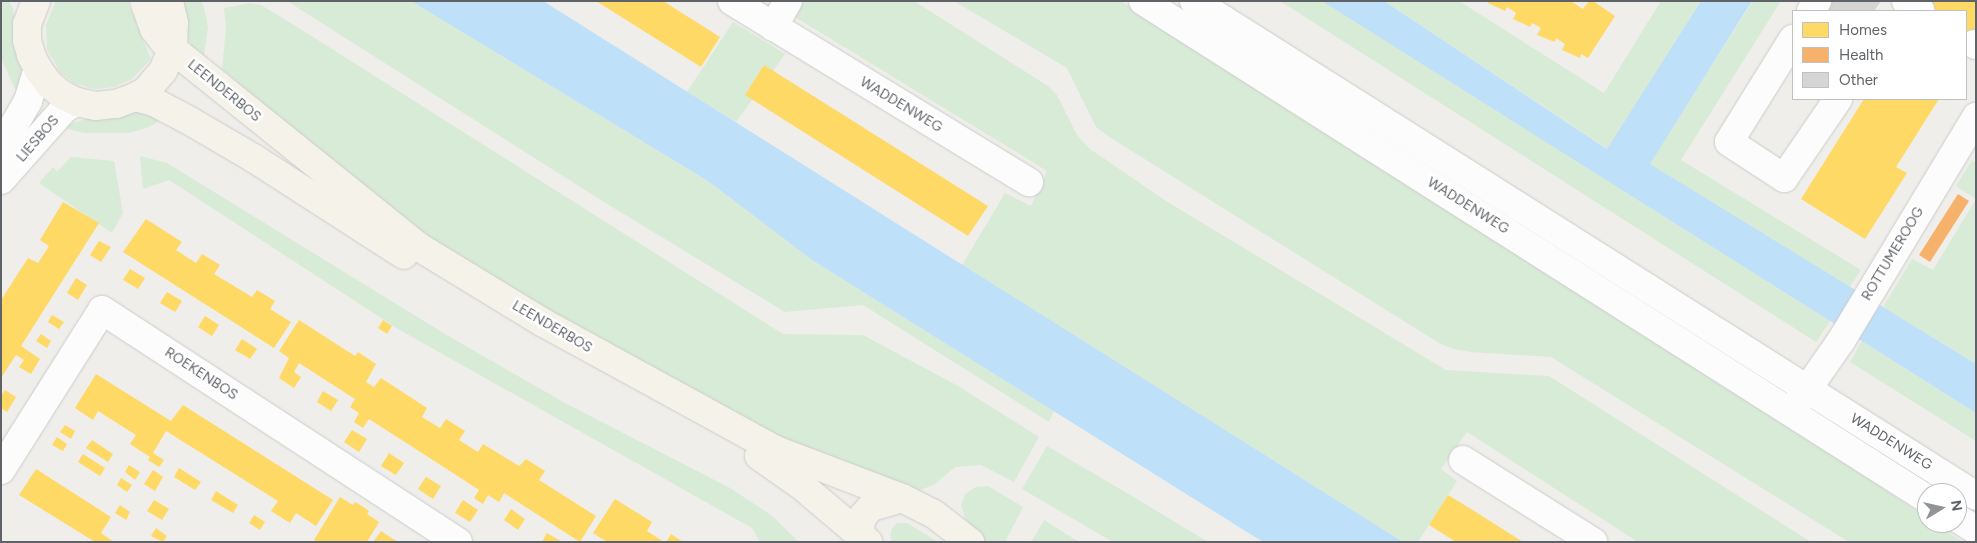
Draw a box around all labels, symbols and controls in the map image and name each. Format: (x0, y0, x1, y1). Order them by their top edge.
legend (1792, 10, 1967, 100)
text: Homes (1839, 21, 1887, 39)
text: Health (1839, 46, 1883, 64)
street label: LEENDERBOS (184, 56, 264, 126)
text: Other (1839, 71, 1878, 89)
street label: WADDENWEG (857, 74, 945, 136)
street label: LIESBOS (13, 112, 63, 166)
street label: WADDENWEG (1424, 174, 1512, 238)
street label: ROTTUMEROOG (1858, 204, 1928, 304)
street label: LEENDERBOS (509, 297, 595, 357)
street label: ROEKENBOS (161, 344, 241, 404)
street label: WADDENWEG (1847, 410, 1935, 474)
north arrow (1917, 483, 1967, 533)
text: N (1947, 499, 1966, 512)

